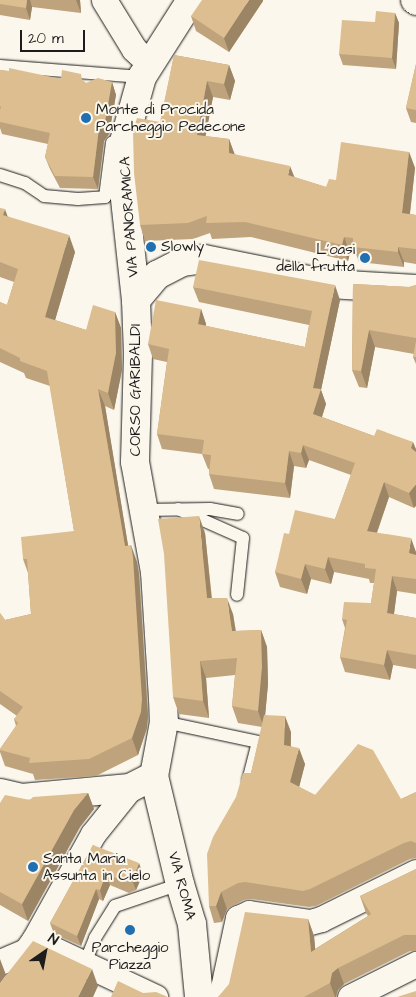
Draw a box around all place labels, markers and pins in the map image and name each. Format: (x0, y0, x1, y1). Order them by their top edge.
place label: Monte di Procida Parcheggio Pedecone (96, 100, 246, 135)
marker: Monte di Procida Parcheggio Pedecone (80, 112, 92, 124)
place label: Slowly (161, 238, 204, 256)
place label: L'oasi della frutta (276, 240, 355, 275)
marker: Slowly (145, 241, 157, 253)
marker: L'oasi della frutta (359, 252, 371, 264)
place label: Santa Maria Assunta in Cielo (43, 849, 150, 884)
marker: Santa Maria Assunta in Cielo (27, 861, 39, 873)
marker: Parcheggio Piazza (124, 924, 136, 936)
place label: Parcheggio Piazza (92, 938, 168, 973)

